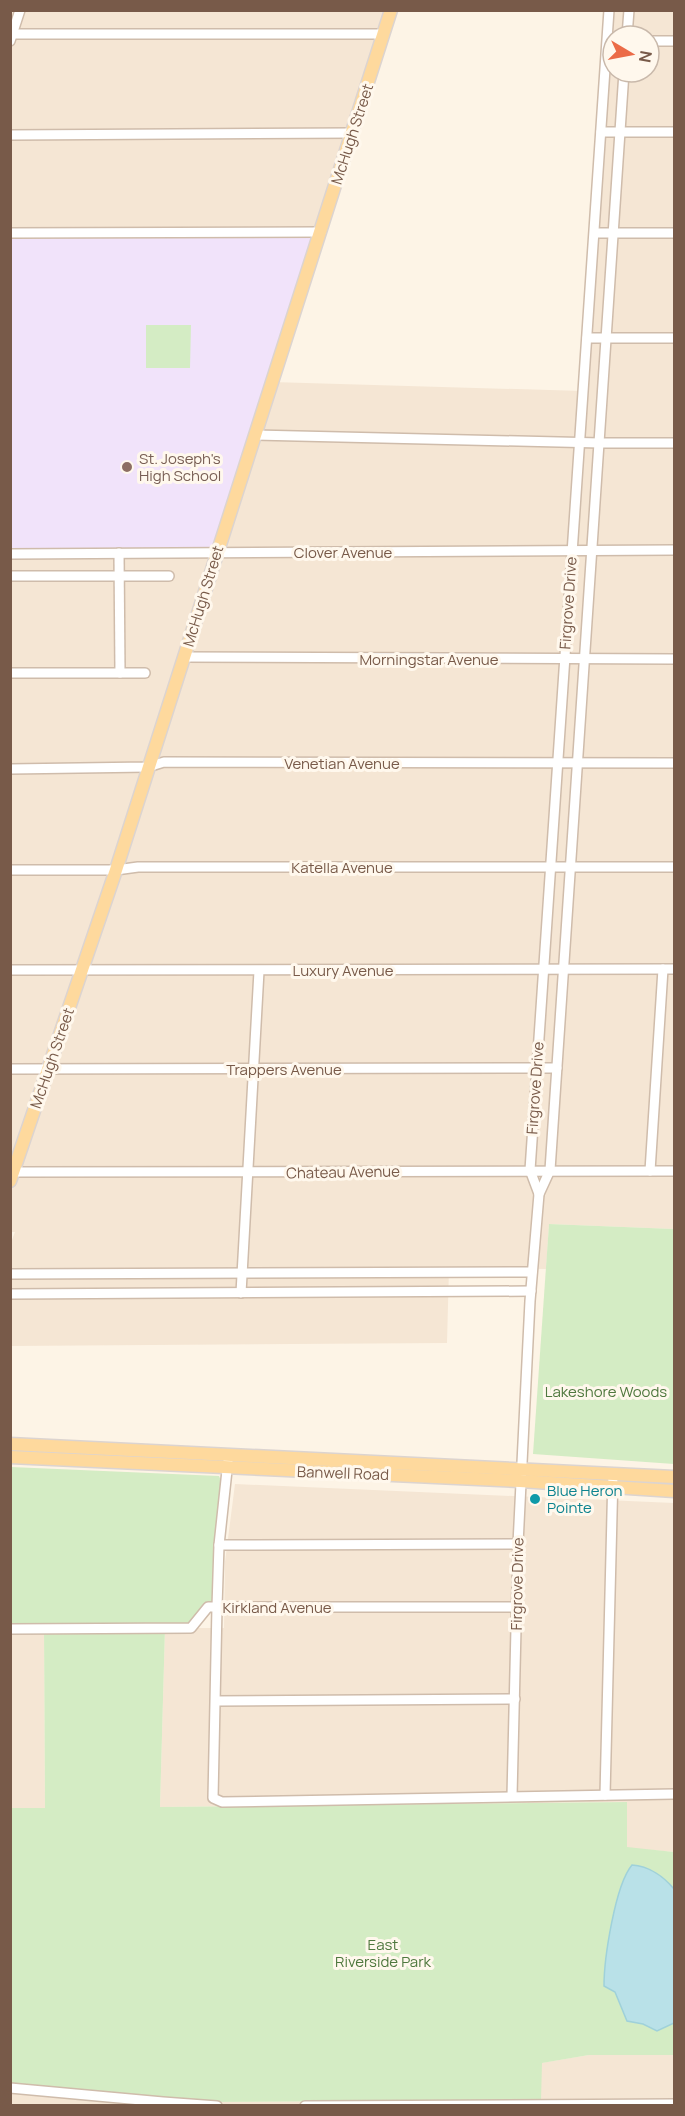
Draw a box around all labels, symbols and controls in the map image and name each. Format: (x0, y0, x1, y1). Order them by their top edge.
north arrow (601, 24, 661, 84)
text: N (634, 49, 658, 64)
street label: McHugh Street (326, 81, 378, 187)
place label: St. Joseph's High School (139, 448, 221, 486)
marker: St. Joseph's High School (120, 460, 134, 474)
street label: Clover Avenue (294, 542, 393, 563)
street label: McHugh Street (178, 543, 228, 649)
street label: Firgrove Drive (554, 556, 582, 650)
street label: Morningstar Avenue (359, 649, 499, 670)
street label: Venetian Avenue (284, 753, 400, 774)
street label: Katella Avenue (291, 857, 393, 878)
street label: Luxury Avenue (293, 960, 394, 981)
street label: McHugh Street (25, 1005, 79, 1111)
street label: Firgrove Drive (521, 1041, 549, 1135)
street label: Trappers Avenue (226, 1059, 342, 1080)
street label: Chateau Avenue (286, 1161, 400, 1183)
park label: Lakeshore Woods (545, 1381, 667, 1402)
street label: Banwell Road (297, 1461, 389, 1485)
place label: Blue Heron Pointe (547, 1480, 623, 1518)
marker: Blue Heron Pointe (528, 1492, 542, 1506)
street label: Firgrove Drive (506, 1537, 528, 1631)
street label: Kirkland Avenue (222, 1597, 332, 1618)
park label: East Riverside Park (335, 1934, 432, 1972)

